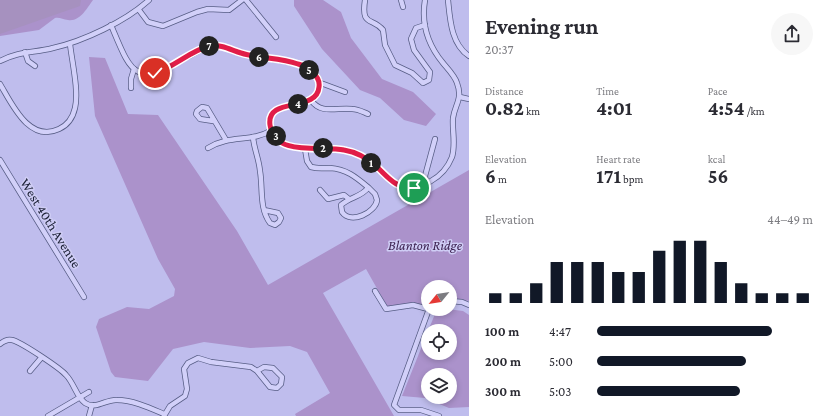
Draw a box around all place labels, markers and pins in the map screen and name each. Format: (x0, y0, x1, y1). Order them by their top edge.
pin: 7 (199, 36, 219, 56)
pin: 6 (249, 47, 269, 67)
pin (138, 56, 172, 90)
pin: 5 (299, 60, 319, 80)
pin: 4 (288, 94, 308, 114)
pin: 3 (266, 126, 286, 146)
pin: 2 (313, 138, 333, 158)
pin: 1 (361, 153, 381, 173)
pin (397, 171, 431, 205)

